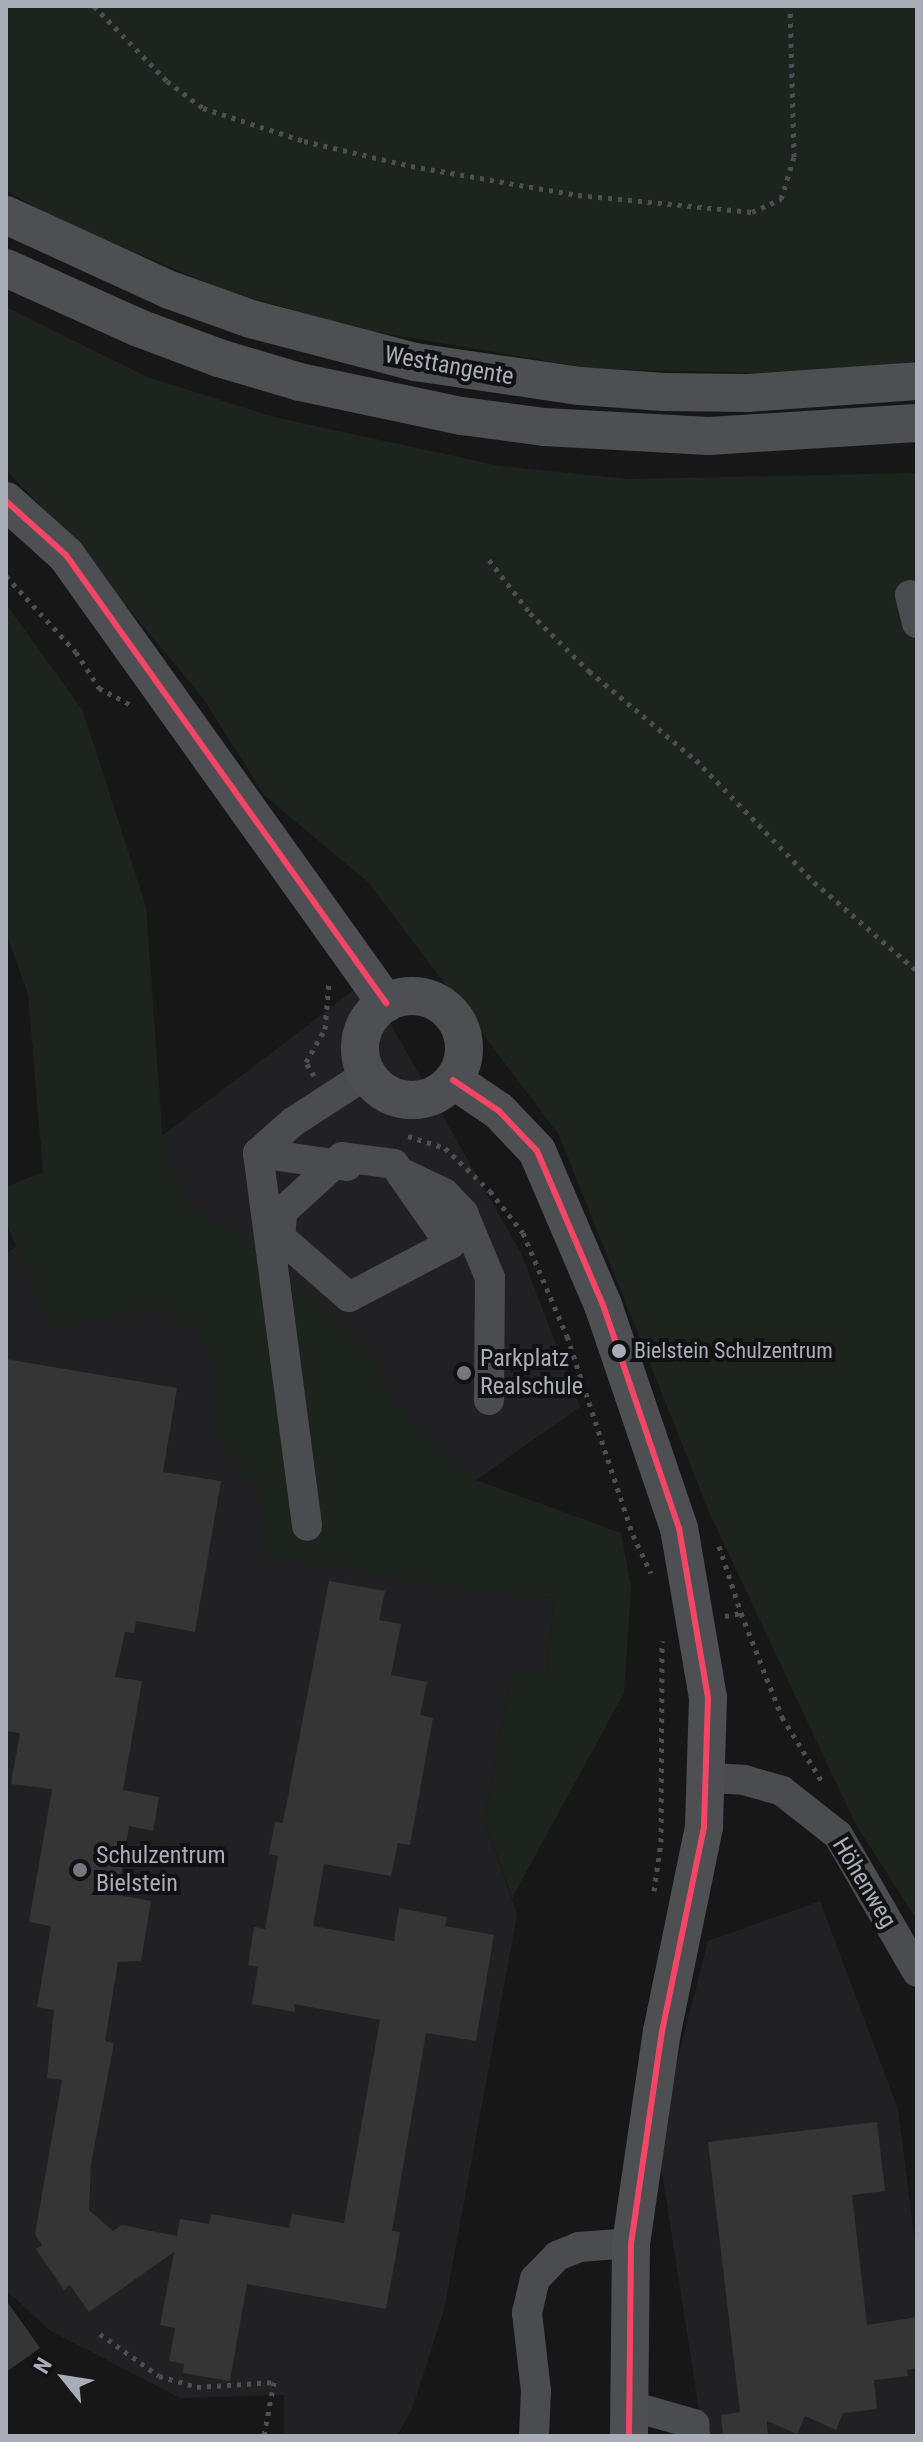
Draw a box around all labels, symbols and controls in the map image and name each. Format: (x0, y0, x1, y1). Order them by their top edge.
street label: Westtangente (382, 340, 516, 392)
place label: Bielstein Schulzentrum (634, 1338, 833, 1364)
marker: Bielstein Schulzentrum (611, 1343, 627, 1359)
place label: Parkplatz Realschule (480, 1345, 583, 1401)
marker: Parkplatz Realschule (455, 1364, 473, 1382)
street label: Höhenweg (826, 1833, 902, 1933)
place label: Schulzentrum Bielstein (96, 1842, 226, 1898)
marker: Schulzentrum Bielstein (71, 1861, 89, 1879)
north arrow (24, 2338, 104, 2418)
text: N (29, 2354, 57, 2378)

